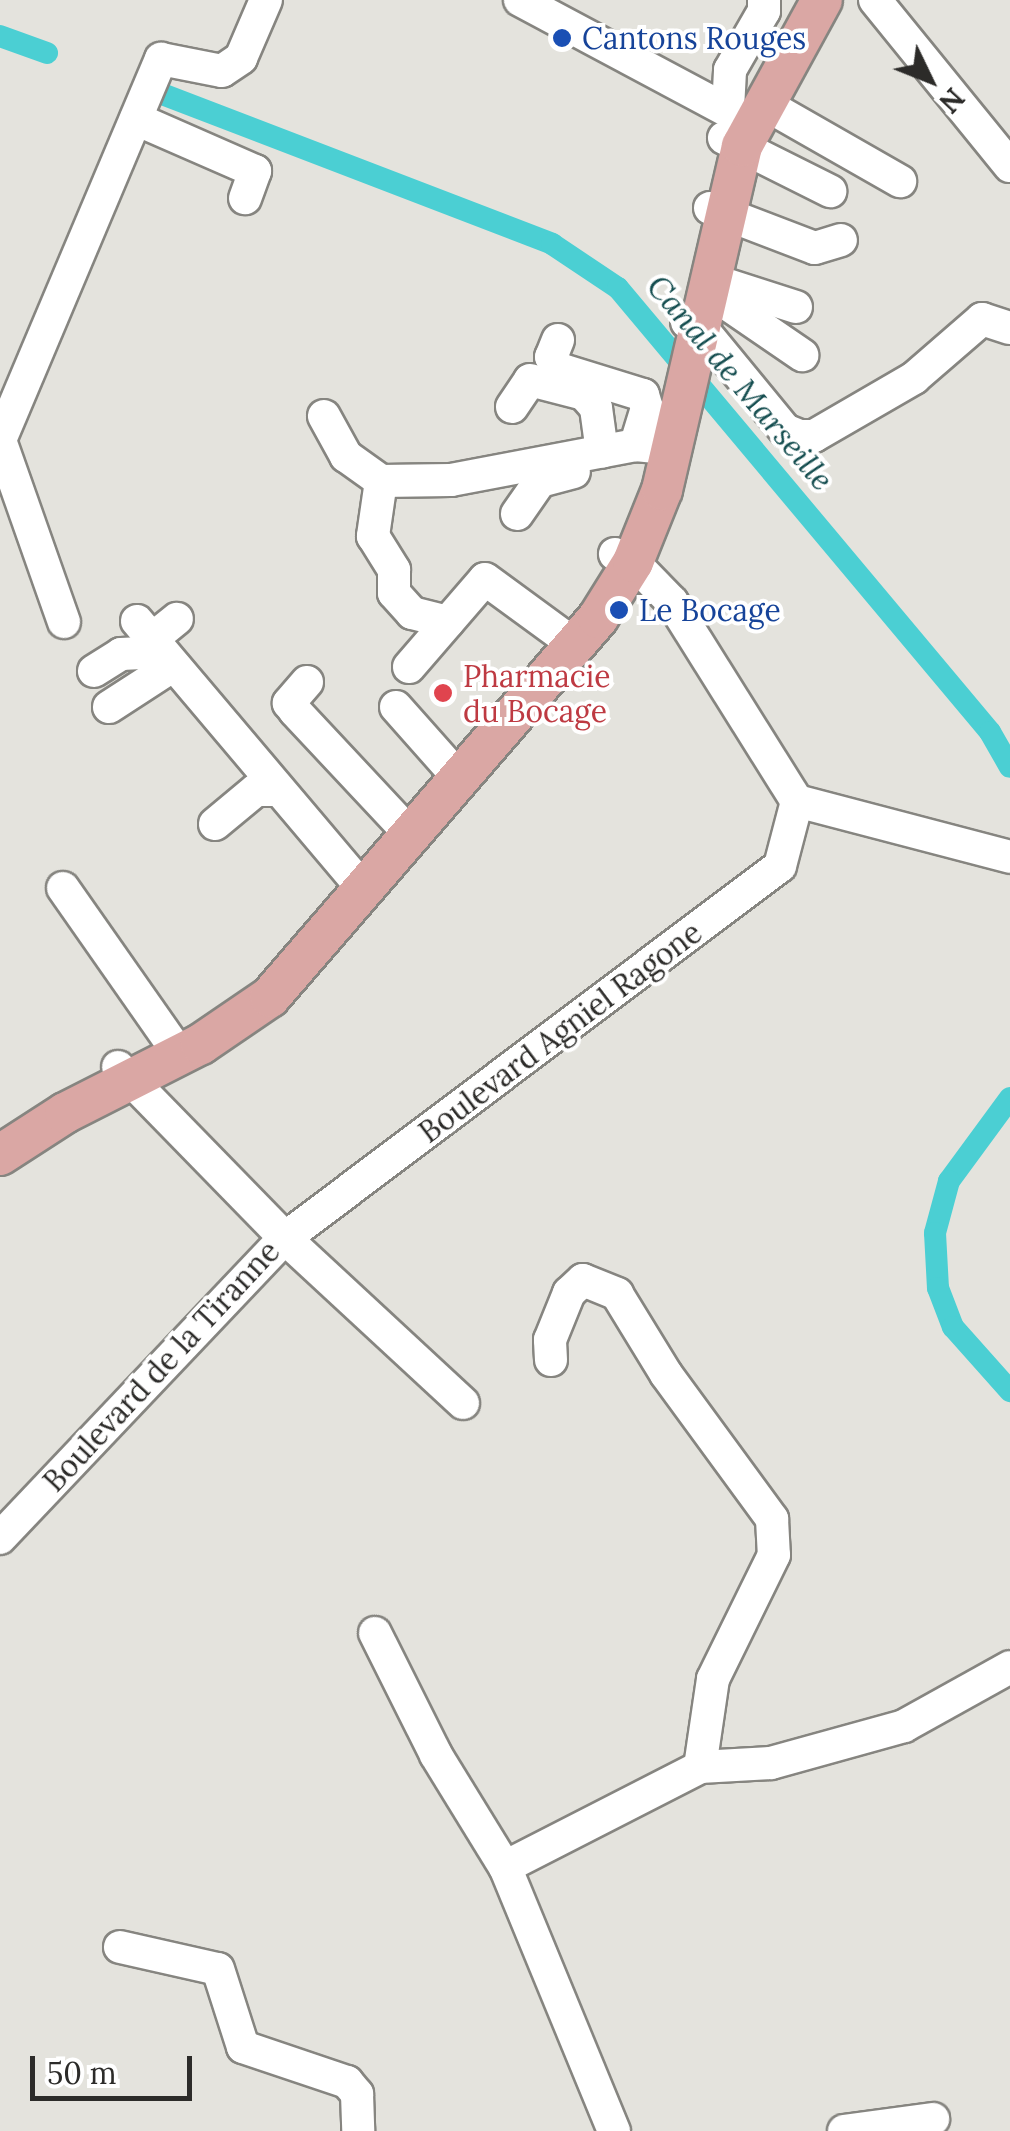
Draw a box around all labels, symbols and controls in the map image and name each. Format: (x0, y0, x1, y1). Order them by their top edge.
place label: Cantons Rouges (582, 20, 806, 56)
marker: Cantons Rouges (551, 27, 573, 49)
north arrow (880, 30, 980, 130)
text: N (931, 80, 972, 121)
water label: Canal de Marseille (639, 267, 841, 499)
place label: Le Bocage (639, 592, 781, 628)
marker: Le Bocage (608, 599, 630, 621)
place label: Pharmacie du Bocage (463, 658, 610, 728)
marker: Pharmacie du Bocage (432, 682, 454, 704)
street label: Boulevard Agniel Ragone (412, 914, 708, 1150)
street label: Boulevard de la Tiranne (35, 1233, 287, 1499)
scale bar (35, 2036, 198, 2098)
text: 50 m (47, 2054, 117, 2092)

